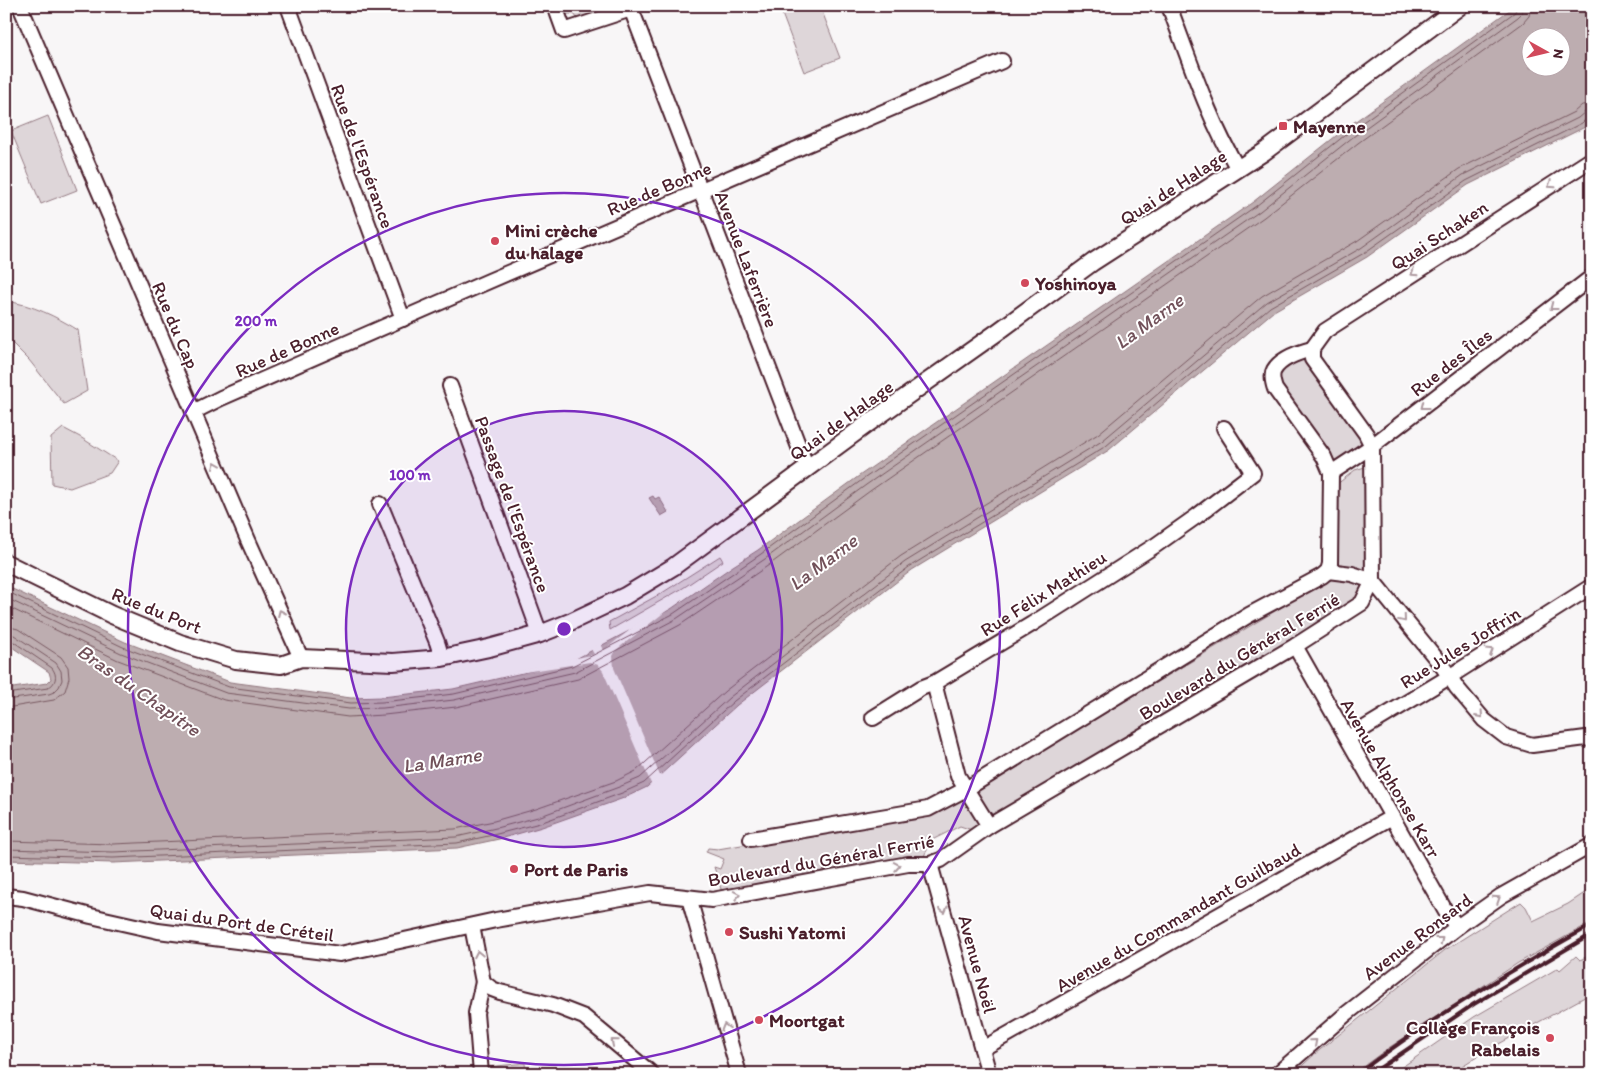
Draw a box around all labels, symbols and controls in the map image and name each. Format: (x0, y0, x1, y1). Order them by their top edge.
north arrow (1520, 28, 1570, 78)
text: N (1549, 48, 1567, 60)
street label: Rue de l'Espérance (326, 81, 399, 232)
place label: Mayenne (1293, 115, 1366, 138)
marker: Mayenne (1277, 120, 1289, 132)
street label: Quai de Halage (1115, 144, 1231, 231)
street label: Rue de Bonne (604, 156, 715, 221)
one-way arrow (1547, 179, 1556, 189)
street label: Avenue Laferrière (710, 188, 783, 331)
street label: Quai Schaken (1386, 195, 1493, 275)
place label: Mini crèche du halage (505, 219, 598, 264)
marker: Mini crèche du halage (489, 235, 501, 247)
one-way arrow (1410, 267, 1420, 276)
place label: Yoshinoya (1034, 272, 1118, 295)
marker: Yoshinoya (1019, 277, 1031, 289)
street label: Rue du Cap (147, 278, 204, 372)
water label: La Marne (1110, 287, 1189, 354)
one-way arrow (1550, 301, 1559, 309)
text: 200 m (235, 312, 278, 330)
street label: Rue de Bonne (232, 316, 343, 383)
street label: Rue des Îles (1406, 323, 1497, 402)
street label: Quai de Halage (785, 375, 898, 466)
one-way arrow (1421, 400, 1430, 409)
street label: Passage de l'Espérance (470, 413, 555, 596)
one-way arrow (211, 461, 222, 470)
text: 100 m (389, 466, 431, 484)
water label: La Marne (784, 528, 863, 595)
street label: Rue Félix Mathieu (976, 545, 1111, 641)
street label: Rue du Port (108, 582, 205, 639)
street label: Boulevard du Général Ferrié (1135, 587, 1344, 725)
street label: Rue Jules Joffrin (1396, 601, 1525, 694)
one-way arrow (277, 609, 287, 618)
one-way arrow (1397, 613, 1405, 622)
centre of rings (555, 620, 573, 638)
water label: Bras du Chapitre (73, 639, 206, 742)
one-way arrow (1485, 647, 1494, 657)
street label: Avenue Alphonse Karr (1336, 695, 1446, 862)
one-way arrow (1474, 709, 1483, 718)
water label: La Marne (401, 742, 484, 778)
street label: Boulevard du Général Ferrié (706, 829, 936, 892)
street label: Avenue du Commandant Guilbaud (1052, 837, 1305, 997)
place label: Port de Paris (524, 858, 629, 881)
one-way arrow (893, 862, 901, 872)
marker: Port de Paris (508, 863, 520, 875)
street label: Avenue Ronsard (1358, 887, 1477, 985)
one-way arrow (733, 891, 742, 901)
one-way arrow (1492, 896, 1501, 905)
street label: Quai du Port de Créteil (148, 898, 336, 947)
one-way arrow (938, 906, 948, 914)
street label: Avenue Noël (953, 913, 1002, 1016)
place label: Sushi Yatomi (739, 921, 846, 944)
marker: Sushi Yatomi (723, 926, 735, 938)
one-way arrow (1434, 937, 1444, 946)
one-way arrow (473, 949, 484, 958)
place label: Moortgat (769, 1009, 845, 1032)
marker: Moortgat (753, 1014, 765, 1026)
place label: Collège François Rabelais (1406, 1016, 1540, 1061)
one-way arrow (721, 1023, 731, 1031)
marker: Collège François Rabelais (1544, 1032, 1556, 1044)
one-way arrow (611, 1039, 620, 1048)
one-way arrow (1308, 1039, 1317, 1048)

